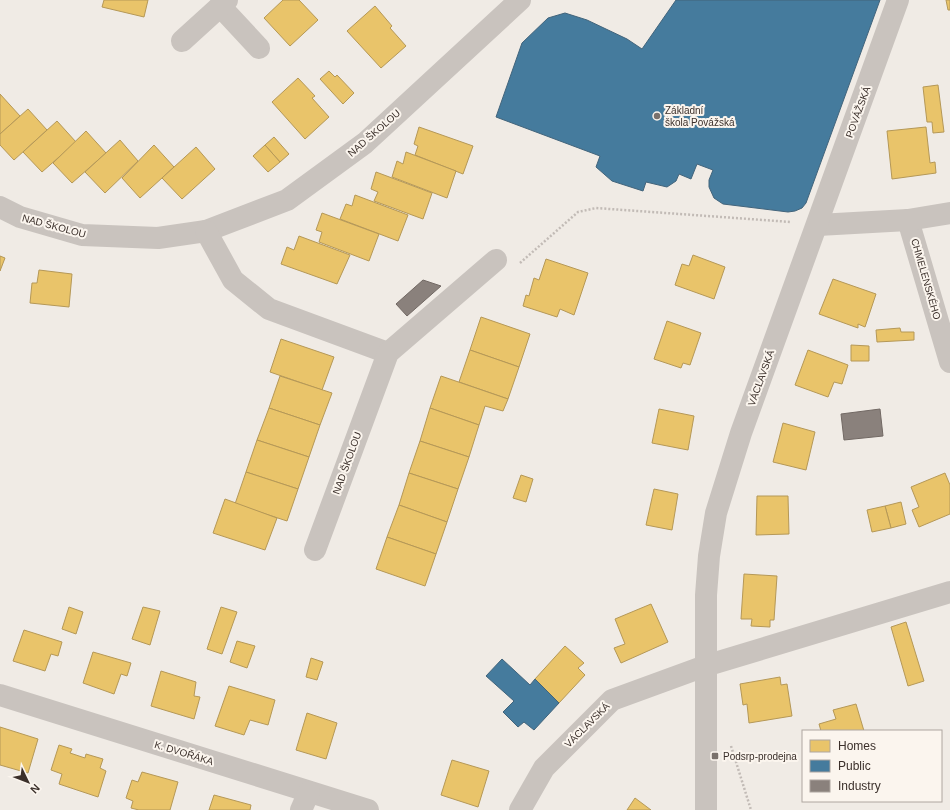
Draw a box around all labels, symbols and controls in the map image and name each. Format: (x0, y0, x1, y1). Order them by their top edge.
street label: POVÁŽSKÁ (843, 84, 872, 139)
place label: Základní škola Povážská (665, 105, 735, 128)
street label: NAD ŠKOLOU (345, 107, 402, 159)
marker: Základní škola Povážská (652, 111, 662, 121)
street label: NAD ŠKOLOU (21, 211, 87, 240)
street label: CHMELENSKÉHO (909, 237, 944, 321)
street label: VÁCLAVSKÁ (745, 348, 776, 407)
street label: NAD ŠKOLOU (330, 430, 363, 496)
street label: VÁCLAVSKÁ (562, 699, 612, 750)
legend (802, 730, 942, 802)
street label: K. DVOŘÁKA (153, 738, 215, 767)
text: Homes (838, 739, 876, 753)
marker: Podsrp-prodejna (710, 751, 720, 761)
place label: Podsrp-prodejna (723, 751, 797, 762)
text: Public (838, 759, 871, 773)
north arrow (8, 762, 48, 802)
text: Industry (838, 779, 881, 793)
text: N (28, 782, 42, 796)

